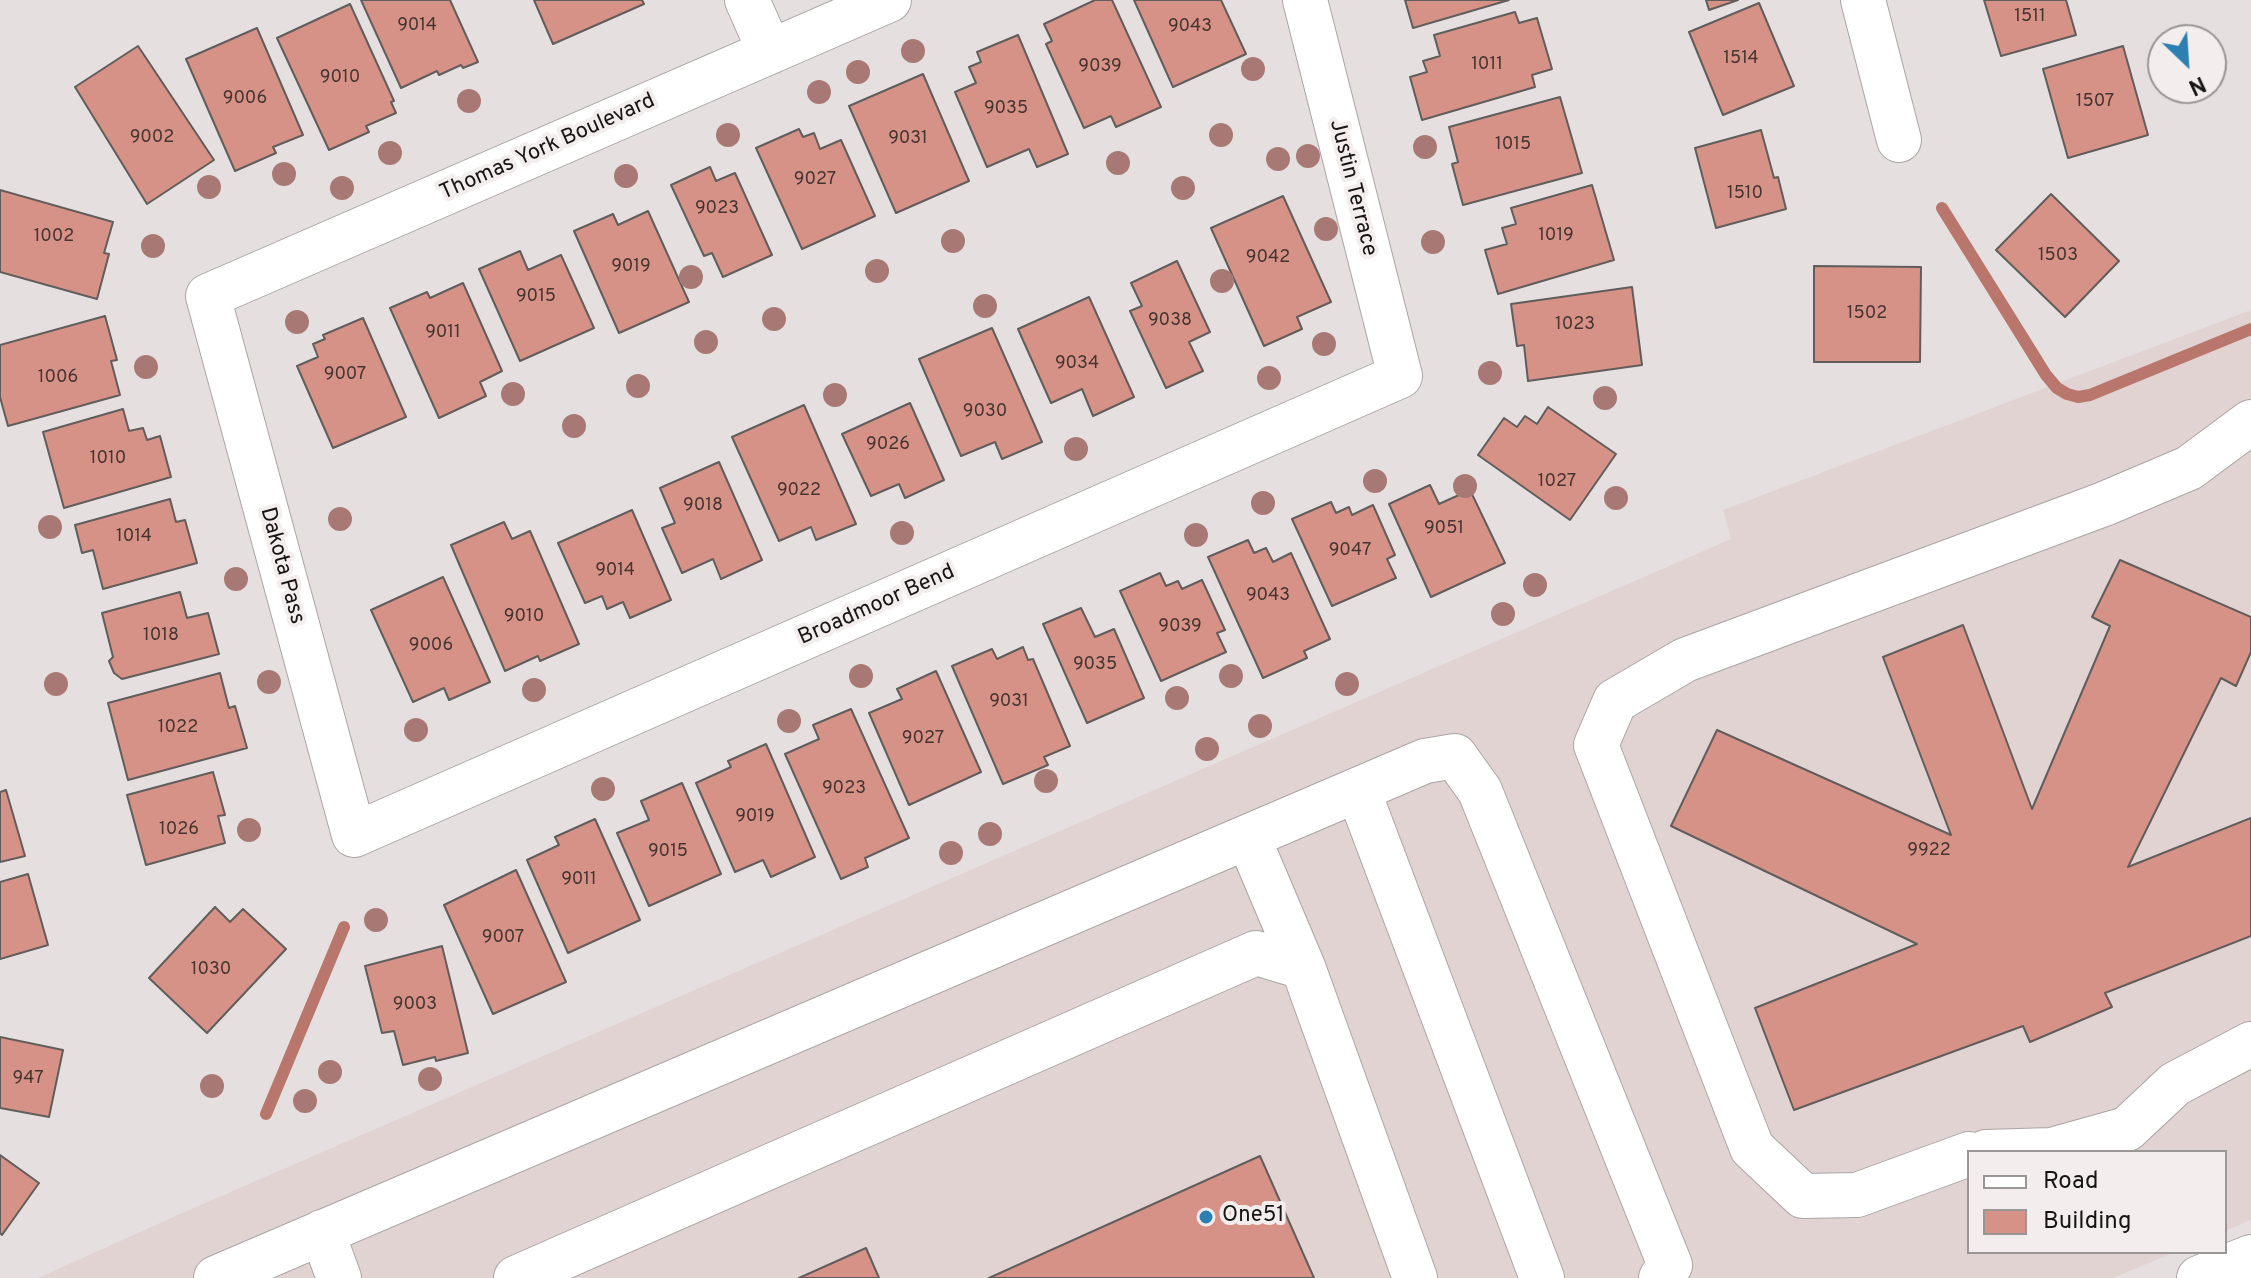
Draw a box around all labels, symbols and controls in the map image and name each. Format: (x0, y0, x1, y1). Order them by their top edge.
house number: 1511 (2014, 6, 2046, 28)
house number: 9014 (397, 15, 437, 37)
house number: 9043 (1168, 16, 1212, 38)
north arrow (2147, 24, 2227, 104)
house number: 1514 (1723, 48, 1759, 70)
house number: 1011 (1471, 54, 1503, 76)
house number: 9039 (1078, 56, 1122, 78)
house number: 9010 (320, 67, 360, 89)
text: N (2184, 69, 2209, 100)
house number: 9006 (223, 88, 267, 110)
street label: Thomas York Boulevard (436, 89, 660, 207)
house number: 1507 (2076, 91, 2114, 113)
house number: 9035 (984, 98, 1028, 120)
street label: Justin Terrace (1322, 117, 1382, 259)
house number: 9002 (130, 127, 174, 149)
house number: 9031 (888, 128, 928, 150)
house number: 1015 (1495, 134, 1531, 156)
house number: 9027 (794, 169, 836, 191)
house number: 1510 (1727, 183, 1763, 205)
house number: 9023 (695, 198, 739, 220)
house number: 1019 (1538, 225, 1574, 247)
house number: 1002 (34, 226, 74, 248)
house number: 1503 (2038, 245, 2078, 267)
house number: 9042 (1246, 247, 1290, 269)
house number: 9019 (611, 256, 651, 278)
house number: 9015 (516, 286, 556, 308)
house number: 1502 (1847, 303, 1887, 325)
house number: 9038 (1148, 310, 1192, 332)
house number: 1023 (1555, 314, 1595, 336)
house number: 9011 (425, 322, 461, 344)
house number: 9034 (1055, 353, 1099, 375)
house number: 9007 (324, 364, 366, 386)
house number: 1006 (38, 367, 78, 389)
house number: 9030 (963, 401, 1007, 423)
house number: 9026 (866, 434, 910, 456)
house number: 1010 (90, 448, 126, 470)
house number: 1027 (1538, 471, 1576, 493)
house number: 9022 (777, 480, 821, 502)
house number: 9018 (683, 495, 723, 517)
street label: Dakota Pass (253, 505, 309, 627)
house number: 9051 (1424, 518, 1464, 540)
house number: 1014 (116, 526, 152, 548)
house number: 9047 (1329, 540, 1371, 562)
house number: 9014 (595, 560, 635, 582)
street label: Broadmoor Bend (795, 560, 959, 652)
house number: 9043 (1246, 585, 1290, 607)
house number: 9010 (504, 606, 544, 628)
house number: 9039 (1158, 616, 1202, 638)
house number: 1018 (143, 625, 179, 647)
house number: 9006 (409, 635, 453, 657)
house number: 9035 (1073, 654, 1117, 676)
house number: 9031 (989, 691, 1029, 713)
house number: 1022 (158, 717, 198, 739)
house number: 9027 (902, 728, 944, 750)
house number: 9023 (822, 778, 866, 800)
house number: 9019 (735, 806, 775, 828)
house number: 1026 (159, 819, 199, 841)
house number: 9922 (1907, 840, 1951, 862)
house number: 9015 (648, 841, 688, 863)
house number: 9011 (561, 869, 597, 891)
house number: 9007 (482, 927, 524, 949)
house number: 1030 (191, 959, 231, 981)
house number: 9003 (393, 994, 437, 1016)
house number: 947 (12, 1068, 44, 1090)
legend (1967, 1150, 2227, 1254)
text: Road (2043, 1167, 2099, 1197)
place label: One51 (1222, 1204, 1285, 1230)
text: Building (2043, 1207, 2132, 1237)
marker: One51 (1197, 1208, 1215, 1226)

